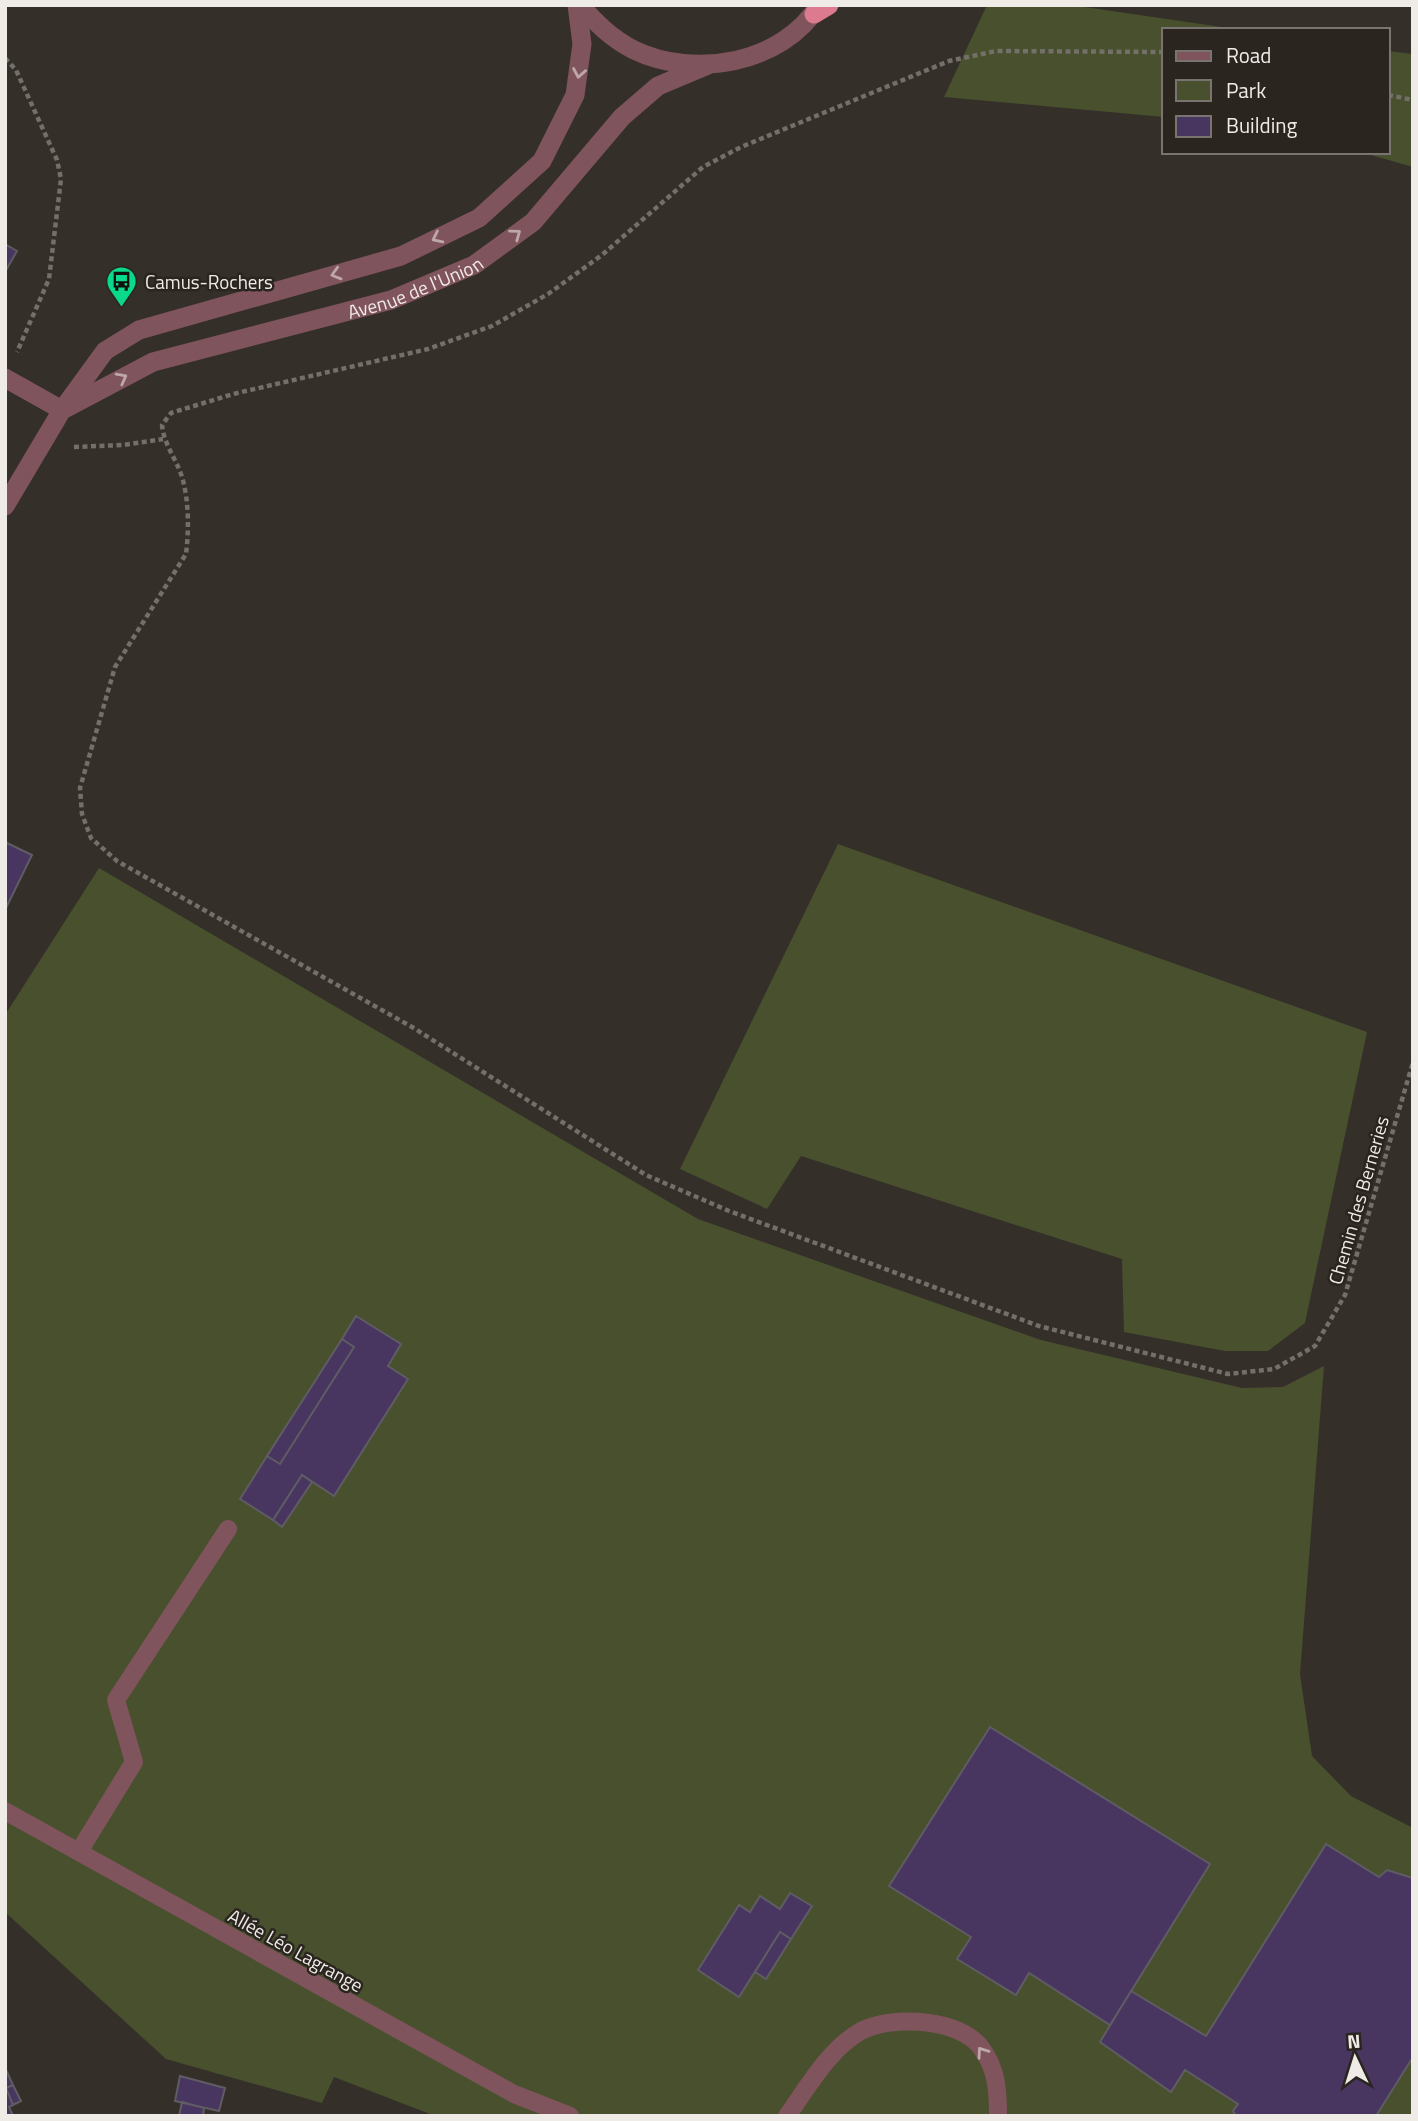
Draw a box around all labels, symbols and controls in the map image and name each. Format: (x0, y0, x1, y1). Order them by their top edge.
legend (1162, 28, 1390, 154)
text: Road (1226, 39, 1271, 71)
one-way arrow (572, 67, 587, 79)
text: Park (1226, 74, 1266, 106)
text: Building (1226, 109, 1298, 141)
one-way arrow (432, 230, 444, 244)
one-way arrow (509, 230, 521, 242)
street label: Avenue de l'Union (344, 249, 489, 325)
bus stop icon: Camus-Rochers (105, 264, 139, 308)
one-way arrow (330, 266, 342, 280)
place label: Camus-Rochers (145, 267, 273, 296)
one-way arrow (115, 373, 127, 386)
street label: Chemin des Berneries (1320, 1112, 1396, 1288)
street label: Allée Léo Lagrange (223, 1901, 369, 1999)
north arrow (1320, 2023, 1390, 2093)
text: N (1346, 2026, 1361, 2055)
one-way arrow (977, 2047, 990, 2060)

